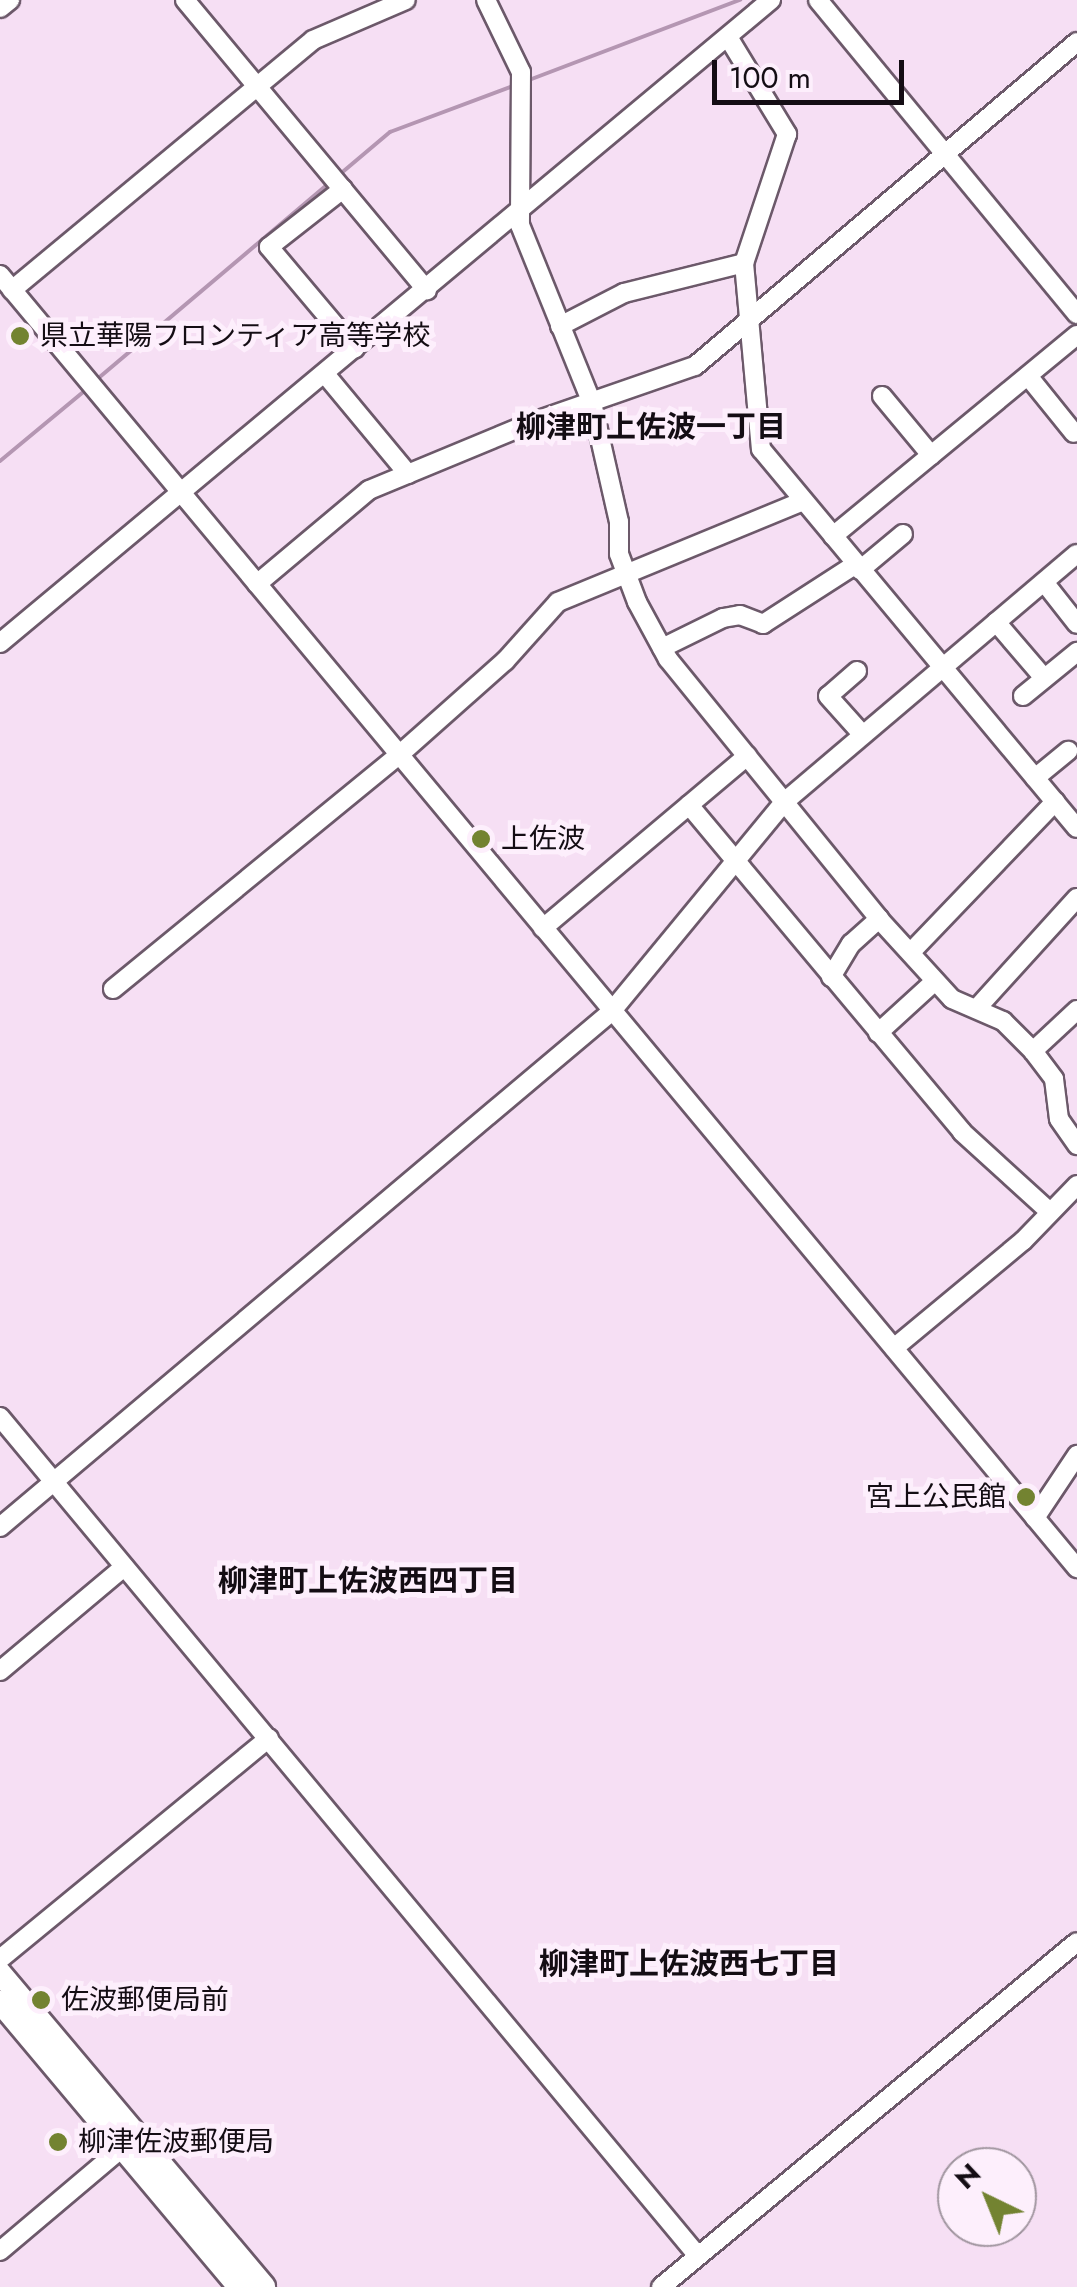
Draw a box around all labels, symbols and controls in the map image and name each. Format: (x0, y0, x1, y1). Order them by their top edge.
scale bar (717, 40, 910, 102)
text: 100 m (729, 56, 811, 99)
place label: 県立華陽フロンティア高等学校 (40, 319, 432, 353)
marker: 県立華陽フロンティア高等学校 (9, 325, 31, 347)
district label: 柳津町上佐波一丁目 (516, 409, 786, 445)
place label: 上佐波 (501, 822, 585, 856)
marker: 上佐波 (470, 828, 492, 850)
place label: 宮上公民館 (866, 1480, 1006, 1514)
marker: 宮上公民館 (1015, 1486, 1037, 1508)
district label: 柳津町上佐波西四丁目 (218, 1563, 518, 1599)
district label: 柳津町上佐波西七丁目 (539, 1946, 839, 1982)
place label: 佐波郵便局前 (61, 1983, 229, 2017)
marker: 佐波郵便局前 (30, 1989, 52, 2011)
place label: 柳津佐波郵便局 (78, 2125, 274, 2159)
marker: 柳津佐波郵便局 (47, 2131, 69, 2153)
north arrow (937, 2147, 1037, 2247)
text: N (945, 2154, 990, 2199)

